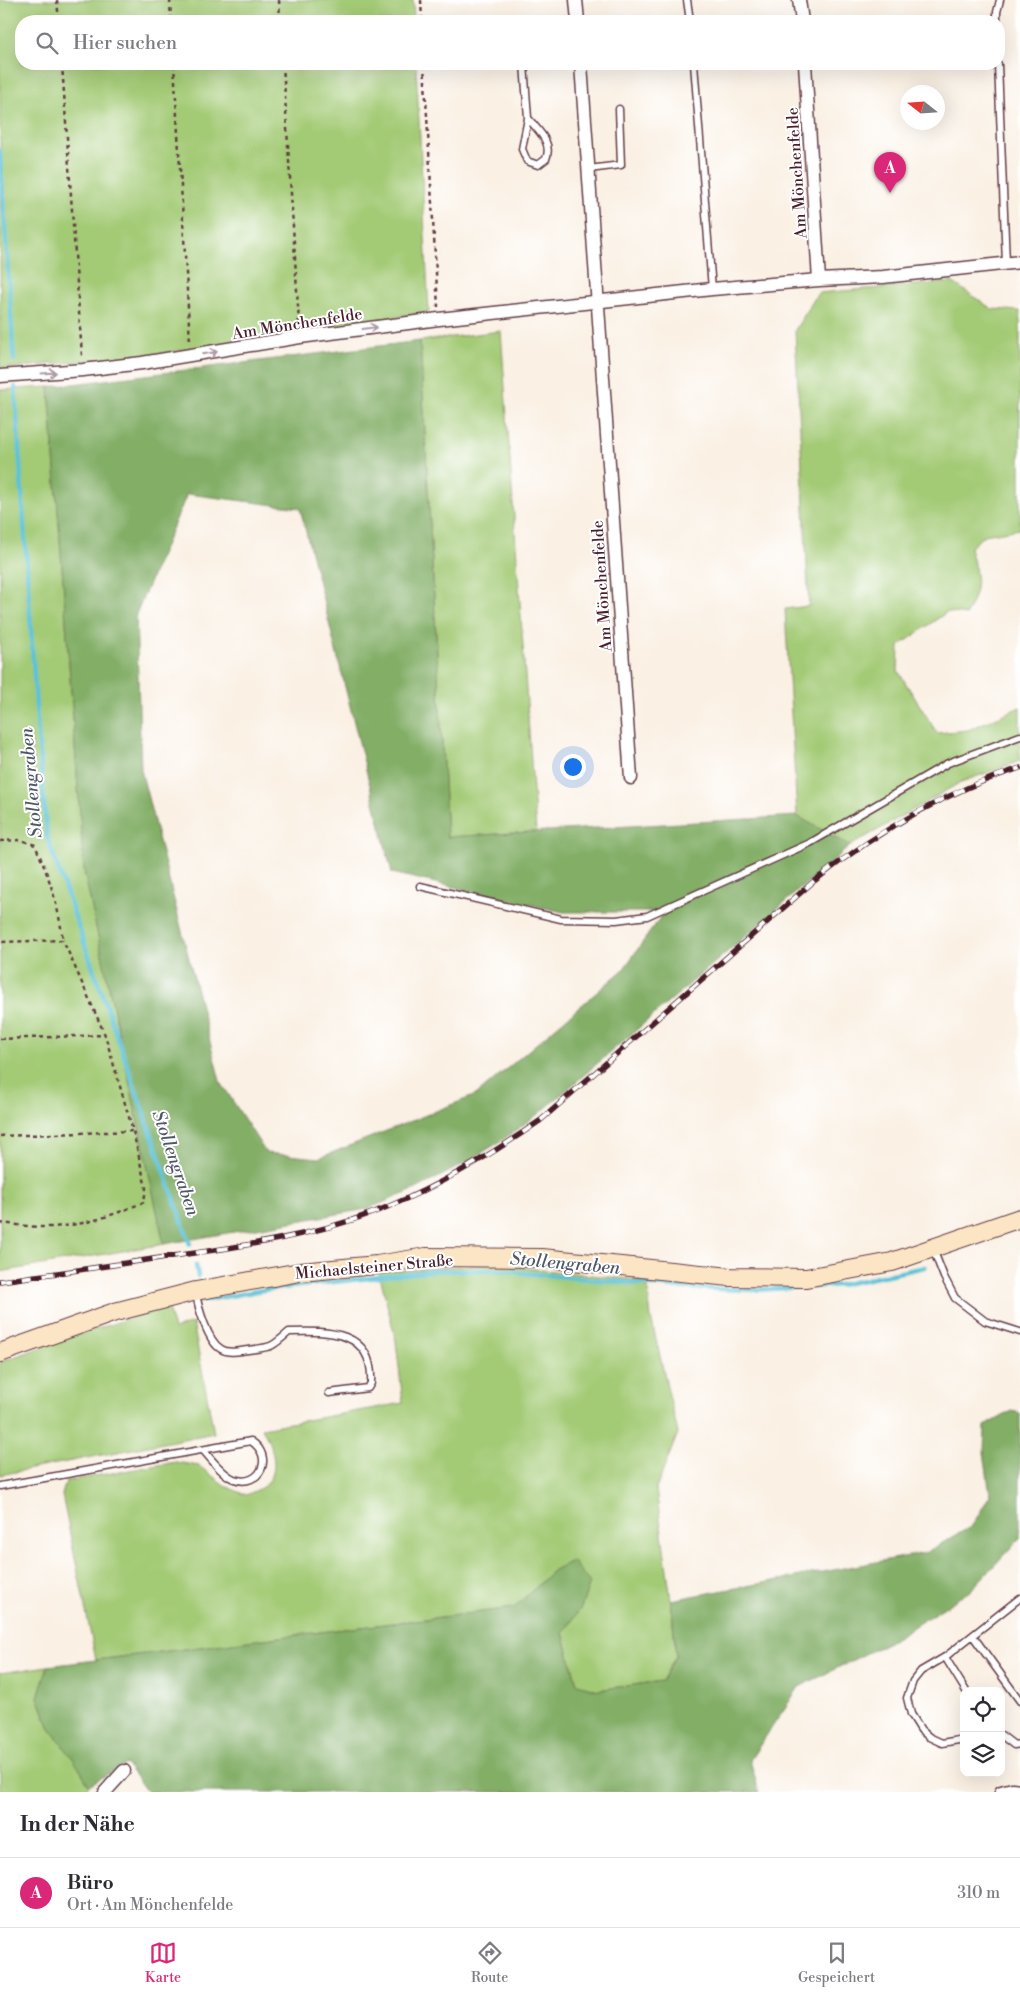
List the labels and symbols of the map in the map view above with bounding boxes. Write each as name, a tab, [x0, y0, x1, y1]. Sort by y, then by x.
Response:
north arrow	[900, 85, 945, 130]
street label: Am Mönchenfelde	[782, 107, 812, 240]
pin: A	[874, 152, 906, 193]
street label: Am Mönchenfelde	[230, 304, 364, 344]
one-way arrow	[362, 323, 378, 333]
one-way arrow	[201, 347, 217, 357]
one-way arrow	[40, 368, 56, 377]
street label: Am Mönchenfelde	[587, 520, 617, 653]
water label: Stollengraben	[15, 726, 48, 839]
your location	[560, 754, 586, 780]
water label: Stollengraben	[147, 1107, 205, 1220]
water label: Stollengraben	[509, 1247, 622, 1280]
street label: Michaelsteiner Straße	[294, 1250, 454, 1284]

